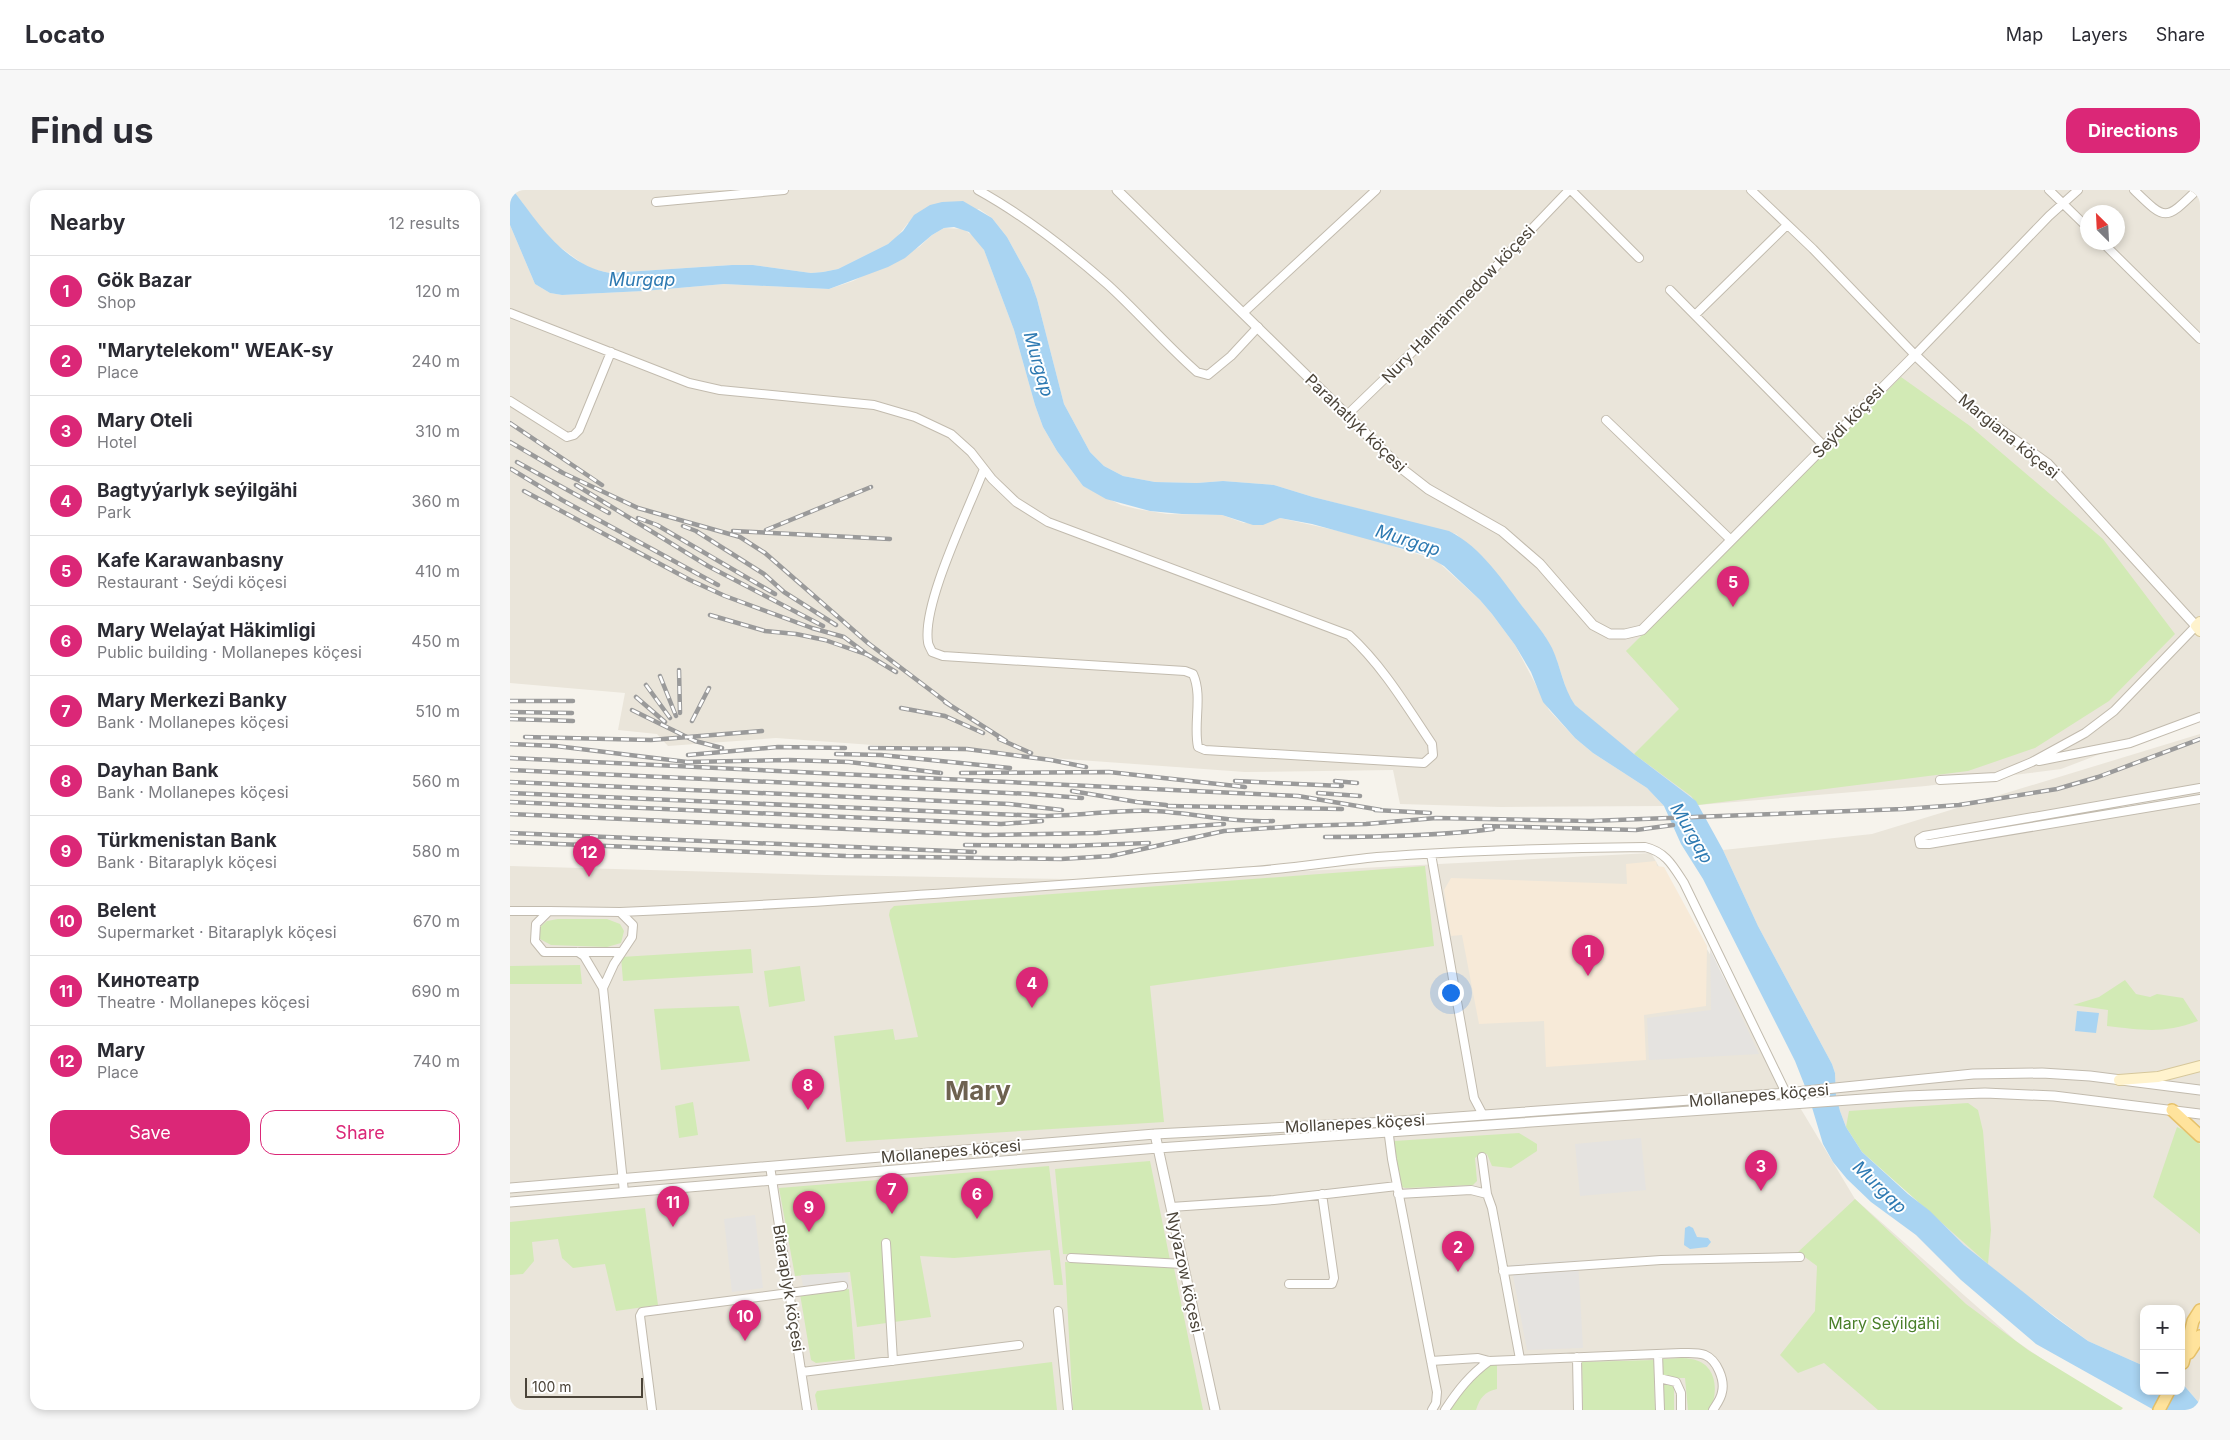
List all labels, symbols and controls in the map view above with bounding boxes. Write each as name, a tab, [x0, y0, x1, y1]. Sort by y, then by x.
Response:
text: Locato	[25, 20, 105, 49]
text: Map	[2006, 24, 2043, 45]
text: Layers	[2071, 24, 2128, 45]
text: Share	[2156, 24, 2205, 45]
button: Directions	[2066, 108, 2200, 153]
text: Find us	[30, 109, 154, 151]
north arrow	[2080, 205, 2125, 250]
text: Nearby	[50, 210, 125, 235]
text: 12 results	[389, 213, 460, 233]
street label: Nury Halmämmedow köçesi	[1377, 221, 1539, 387]
text: Gök Bazar	[97, 269, 192, 292]
water label: Murgap	[609, 269, 675, 290]
text: 1	[63, 281, 69, 301]
text: 120 m	[415, 281, 460, 301]
text: Shop	[97, 292, 136, 312]
water label: Murgap	[1020, 329, 1058, 399]
text: "Marytelekom" WEAK-sy	[97, 339, 333, 362]
text: 2	[61, 351, 71, 371]
text: 240 m	[412, 351, 460, 371]
text: Place	[97, 362, 139, 382]
street label: Parahatlyk köçesi	[1301, 370, 1411, 476]
street label: Seýdi köçesi	[1808, 380, 1888, 462]
street label: Margiana köçesi	[1955, 389, 2063, 483]
text: Mary Oteli	[97, 409, 193, 432]
text: 3	[61, 421, 71, 441]
text: 310 m	[415, 421, 460, 441]
text: Hotel	[97, 432, 137, 452]
text: Bagtyýarlyk seýilgähi	[97, 479, 297, 502]
text: 4	[61, 491, 71, 511]
text: 360 m	[412, 491, 460, 511]
text: Park	[97, 502, 131, 522]
water label: Murgap	[1373, 520, 1443, 560]
text: Kafe Karawanbasny	[97, 549, 284, 572]
text: 5	[61, 561, 71, 581]
text: 410 m	[415, 561, 460, 581]
pin: 5	[1717, 566, 1749, 607]
text: Restaurant · Seýdi köçesi	[97, 572, 287, 592]
text: Mary Welaýat Häkimligi	[97, 619, 316, 642]
text: 6	[61, 631, 71, 651]
text: 450 m	[411, 631, 460, 651]
text: Public building · Mollanepes köçesi	[97, 642, 362, 662]
text: Mary Merkezi Banky	[97, 689, 287, 712]
text: 7	[61, 701, 71, 721]
text: 510 m	[415, 701, 460, 721]
text: Bank · Mollanepes köçesi	[97, 712, 289, 732]
text: Dayhan Bank	[97, 759, 219, 782]
text: 8	[61, 771, 71, 791]
text: 560 m	[412, 771, 460, 791]
text: Bank · Mollanepes köçesi	[97, 782, 289, 802]
water label: Murgap	[1666, 799, 1718, 867]
text: Türkmenistan Bank	[97, 829, 277, 852]
pin: 12	[573, 836, 605, 877]
text: 9	[61, 841, 71, 861]
text: 580 m	[412, 841, 460, 861]
text: Bank · Bitaraplyk köçesi	[97, 852, 277, 872]
text: Belent	[97, 899, 156, 922]
text: 10	[57, 911, 75, 931]
text: 670 m	[413, 911, 460, 931]
text: Supermarket · Bitaraplyk köçesi	[97, 922, 337, 942]
pin: 1	[1572, 935, 1604, 976]
pin: 4	[1016, 967, 1048, 1008]
text: Кинотеатр	[97, 969, 200, 992]
your location	[1438, 980, 1464, 1006]
text: 11	[59, 981, 73, 1001]
text: 690 m	[412, 981, 460, 1001]
text: Theatre · Mollanepes köçesi	[97, 992, 310, 1012]
text: Mary	[97, 1039, 145, 1062]
text: 12	[58, 1051, 74, 1071]
text: 740 m	[413, 1051, 460, 1071]
text: Place	[97, 1062, 139, 1082]
pin: 8	[792, 1069, 824, 1110]
district label: Mary	[945, 1075, 1011, 1106]
street label: Mollanepes köçesi	[1688, 1079, 1830, 1111]
street label: Mollanepes köçesi	[1284, 1109, 1426, 1137]
button: Save	[50, 1110, 250, 1155]
button: Share	[260, 1110, 460, 1155]
street label: Mollanepes köçesi	[880, 1135, 1022, 1167]
pin: 3	[1745, 1150, 1777, 1191]
water label: Murgap	[1849, 1156, 1911, 1218]
pin: 7	[876, 1173, 908, 1214]
pin: 6	[961, 1178, 993, 1219]
pin: 11	[657, 1186, 689, 1227]
pin: 9	[793, 1191, 825, 1232]
street label: Nyýazow köçesi	[1162, 1210, 1208, 1334]
street label: Bitaraplyk köçesi	[769, 1223, 809, 1353]
pin: 2	[1442, 1231, 1474, 1272]
pin: 10	[729, 1300, 761, 1341]
map controls	[2140, 1305, 2185, 1395]
button: +	[2140, 1305, 2185, 1350]
park label: Mary Seýilgähi	[1828, 1313, 1940, 1333]
button: −	[2140, 1350, 2185, 1395]
scale bar	[525, 1375, 642, 1398]
text: 100 m	[532, 1378, 572, 1395]

